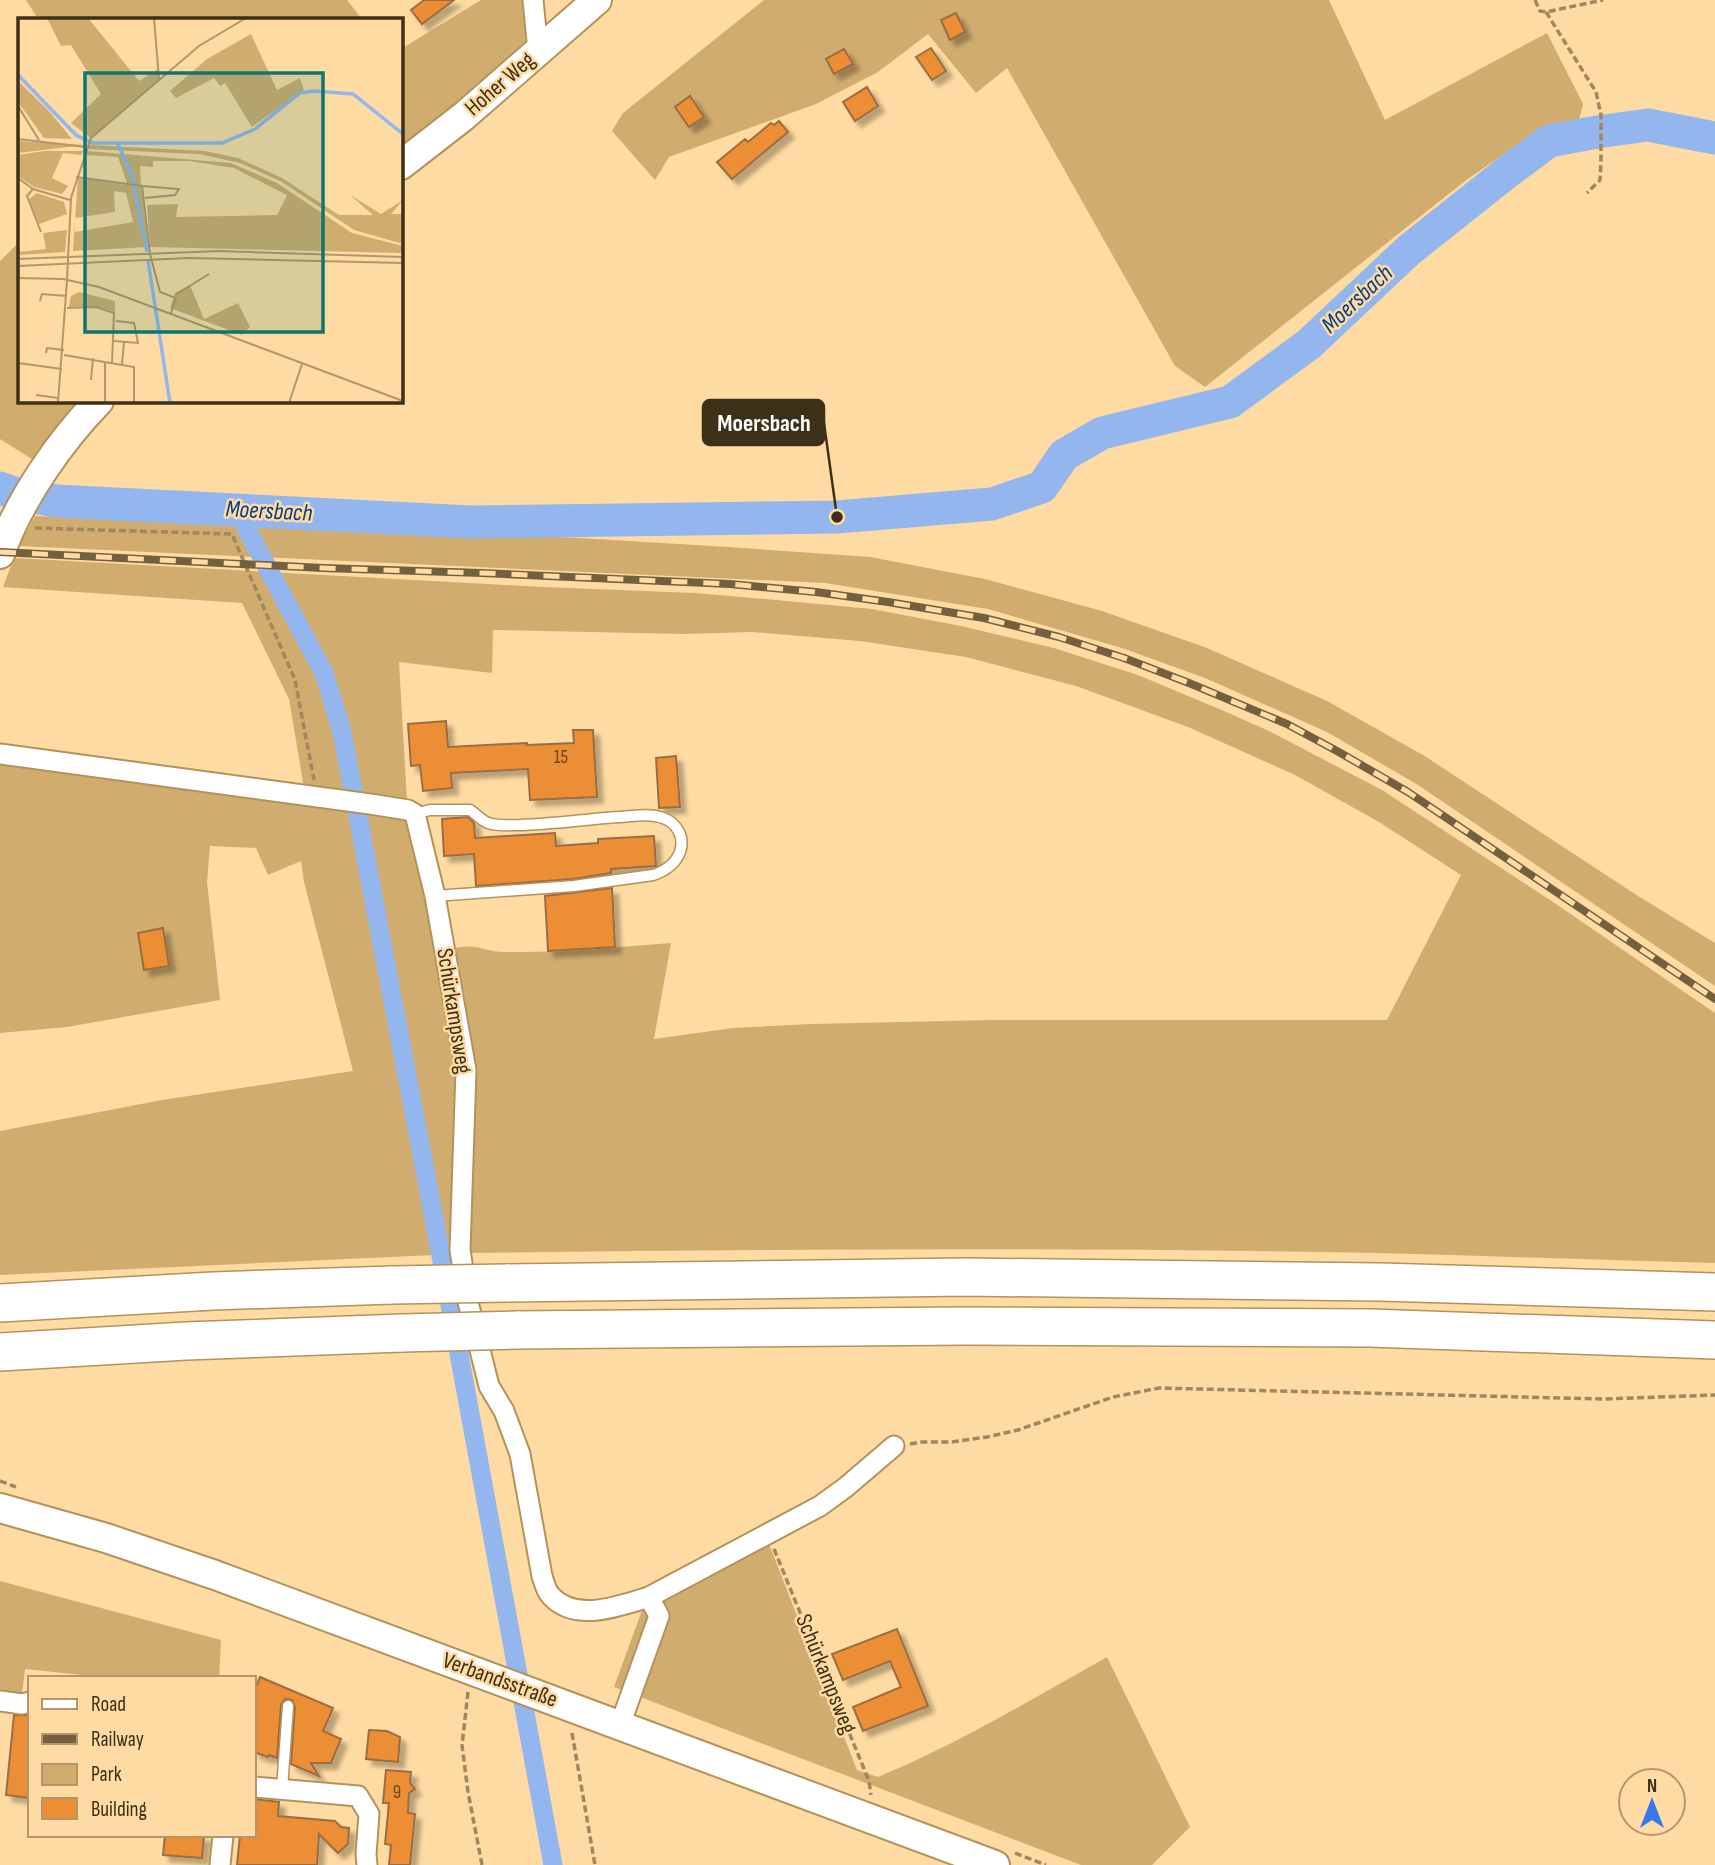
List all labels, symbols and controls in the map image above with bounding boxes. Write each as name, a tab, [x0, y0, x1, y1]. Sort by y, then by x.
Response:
inset map	[18, 18, 402, 402]
street label: Hoher Weg	[459, 46, 541, 122]
water label: Moersbach	[1315, 259, 1399, 339]
callout: Moersbach	[703, 400, 824, 445]
text: Moersbach	[717, 409, 811, 438]
water label: Moersbach	[225, 494, 313, 528]
house number: 15	[554, 746, 568, 769]
street label: Schürkampsweg	[430, 946, 478, 1076]
street label: Schürkampsweg	[789, 1610, 863, 1738]
street label: Verbandsstraße	[439, 1646, 561, 1714]
legend	[28, 1676, 256, 1837]
text: Road	[91, 1692, 126, 1717]
text: Railway	[91, 1727, 144, 1752]
text: Park	[91, 1762, 122, 1787]
north arrow	[1617, 1767, 1687, 1837]
text: N	[1647, 1775, 1657, 1798]
house number: 9	[393, 1781, 401, 1804]
text: Building	[91, 1797, 147, 1822]

